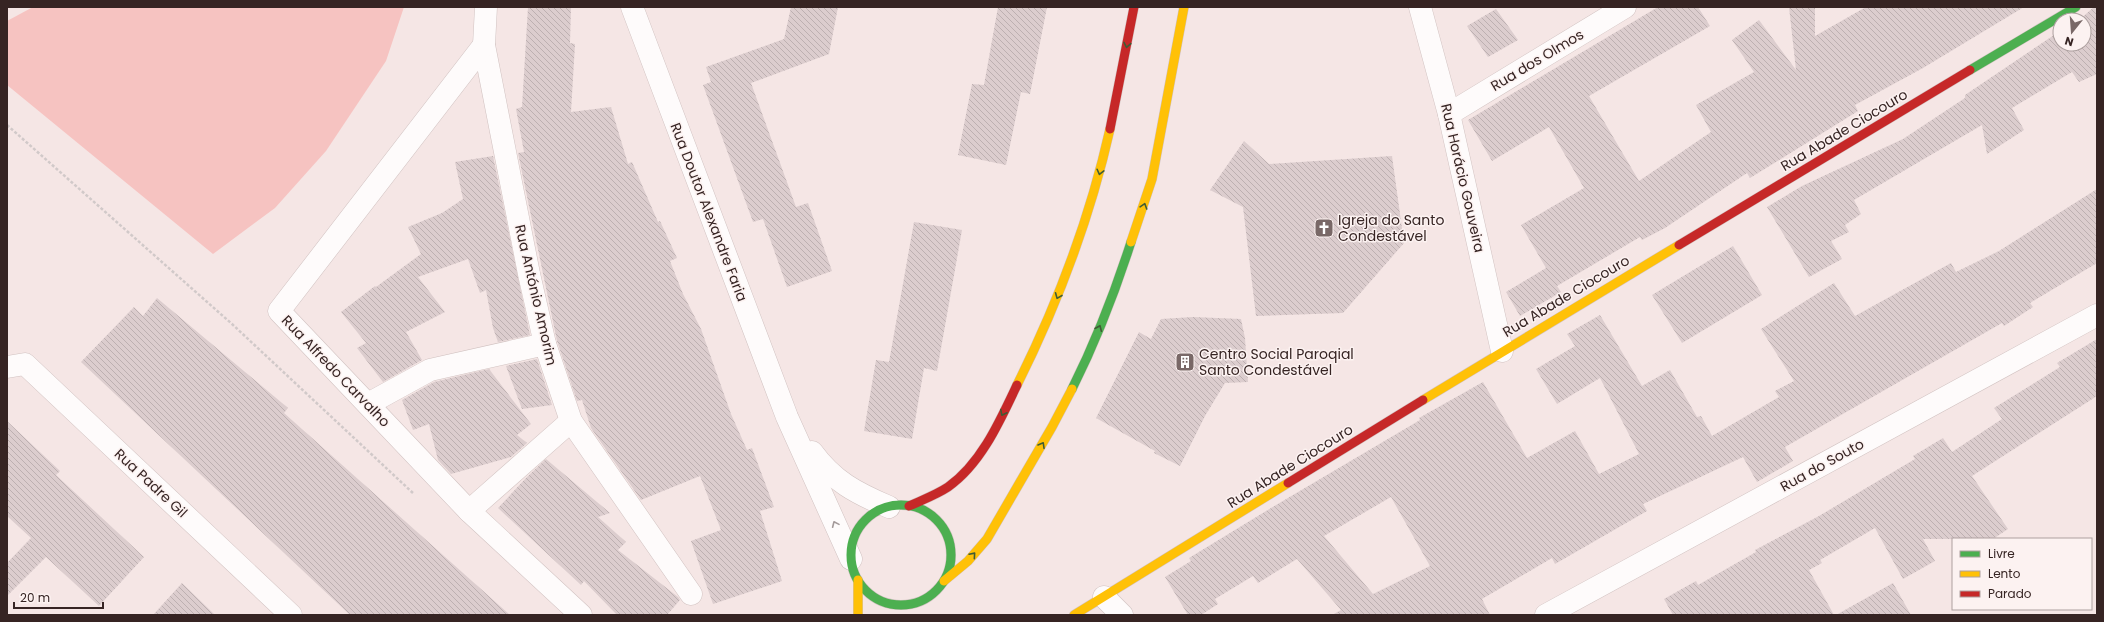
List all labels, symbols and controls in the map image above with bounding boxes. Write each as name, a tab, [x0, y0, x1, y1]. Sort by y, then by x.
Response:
north arrow	[2052, 12, 2092, 52]
street label: Rua dos Olmos	[1487, 24, 1587, 96]
text: N	[2063, 33, 2075, 50]
one-way arrow	[1123, 42, 1131, 48]
street label: Rua Abade Ciocouro	[1777, 84, 1911, 176]
street label: Rua Horácio Gouveira	[1436, 102, 1490, 254]
street label: Rua Doutor Alexandre Faria	[666, 120, 752, 304]
one-way arrow	[1096, 169, 1104, 176]
one-way arrow	[1139, 203, 1148, 210]
place label: Igreja do Santo Condestável	[1338, 210, 1444, 246]
church icon: Igreja do Santo Condestável	[1313, 217, 1335, 239]
street label: Rua António Amorim	[510, 223, 562, 367]
street label: Rua Abade Ciocouro	[1499, 250, 1633, 342]
one-way arrow	[1055, 292, 1063, 299]
street label: Rua Alfredo Carvalho	[277, 311, 395, 431]
one-way arrow	[1095, 325, 1103, 332]
place label: Centro Social Paroqial Santo Condestável	[1199, 344, 1354, 380]
building icon: Centro Social Paroqial Santo Condestável	[1174, 351, 1196, 373]
one-way arrow	[1000, 409, 1008, 416]
street label: Rua Abade Ciocouro	[1223, 419, 1357, 513]
street label: Rua do Souto	[1776, 434, 1868, 496]
one-way arrow	[1038, 442, 1045, 449]
street label: Rua Padre Gil	[110, 444, 192, 522]
one-way arrow	[832, 520, 840, 528]
legend	[1952, 538, 2092, 610]
text: Livre	[1988, 545, 2015, 562]
one-way arrow	[969, 552, 976, 559]
text: Lento	[1988, 565, 2021, 582]
scale bar	[14, 584, 103, 610]
text: Parado	[1988, 585, 2032, 602]
text: 20 m	[20, 589, 50, 606]

